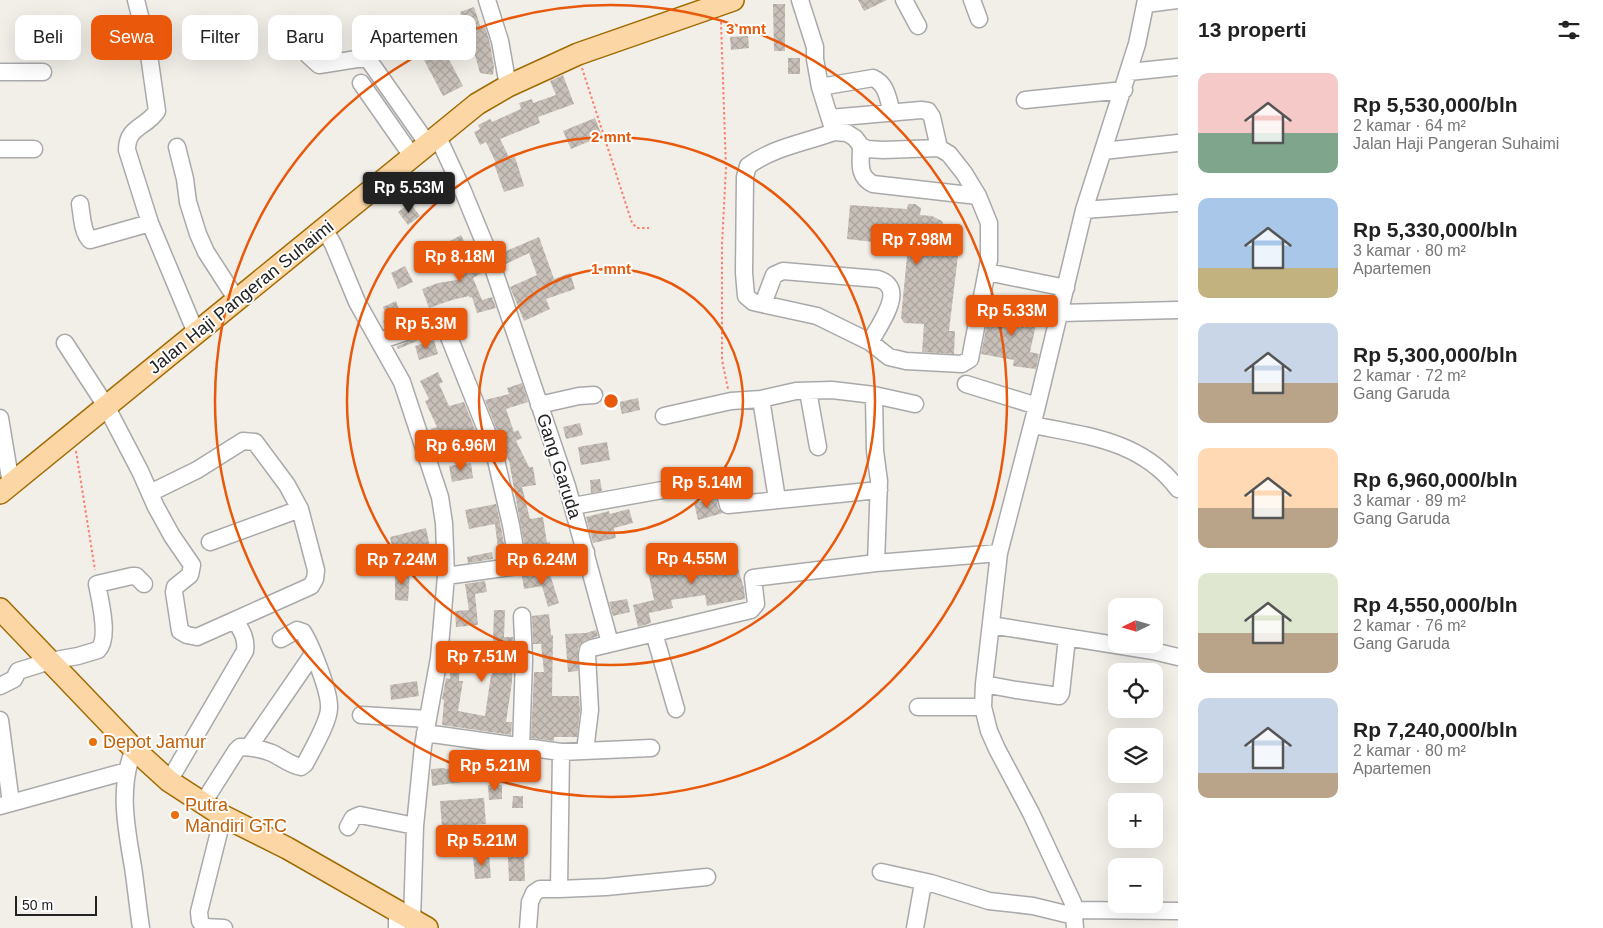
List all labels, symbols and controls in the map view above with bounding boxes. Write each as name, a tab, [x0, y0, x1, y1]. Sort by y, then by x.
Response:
chip: Beli	[15, 15, 81, 60]
chip: Sewa	[91, 15, 172, 60]
chip: Filter	[182, 15, 258, 60]
chip: Baru	[268, 15, 342, 60]
chip: Apartemen	[352, 15, 476, 60]
icon: filters	[1555, 16, 1583, 44]
text: 13 properti	[1198, 18, 1307, 41]
text: 3 mnt	[726, 20, 766, 37]
icon: home	[1238, 93, 1298, 153]
text: Rp 5,530,000/bln	[1353, 93, 1518, 116]
text: 2 kamar · 64 m²	[1353, 117, 1466, 134]
text: 2 mnt	[591, 128, 631, 145]
text: Jalan Haji Pangeran Suhaimi	[1353, 135, 1559, 152]
pin: Rp 5.53M	[357, 172, 461, 214]
text: Rp 5.53M	[374, 179, 444, 196]
street label: Jalan Haji Pangeran Suhaimi	[145, 216, 337, 378]
icon: home	[1238, 218, 1298, 278]
text: Rp 5,330,000/bln	[1353, 218, 1518, 241]
pin: Rp 7.98M	[865, 224, 969, 266]
text: Rp 7.98M	[882, 231, 952, 248]
pin: Rp 8.18M	[408, 240, 512, 283]
text: 3 kamar · 80 m²	[1353, 242, 1466, 259]
text: Rp 8.18M	[425, 248, 495, 265]
text: 1 mnt	[591, 260, 631, 277]
text: Apartemen	[1353, 260, 1431, 277]
pin: Rp 5.33M	[960, 294, 1064, 337]
text: Rp 5.33M	[977, 302, 1047, 319]
pin: Rp 5.3M	[380, 308, 472, 350]
text: Rp 5.3M	[395, 315, 457, 332]
icon: home	[1238, 343, 1298, 403]
text: Rp 5,300,000/bln	[1353, 343, 1518, 366]
text: 2 kamar · 72 m²	[1353, 367, 1466, 384]
text: Gang Garuda	[1353, 385, 1450, 402]
centre of rings	[602, 392, 620, 410]
street label: Gang Garuda	[533, 411, 586, 522]
pin: Rp 6.96M	[409, 430, 513, 472]
text: Rp 6.96M	[426, 437, 496, 454]
pin: Rp 5.14M	[655, 466, 759, 509]
icon: home	[1238, 468, 1298, 528]
text: Rp 6,960,000/bln	[1353, 468, 1518, 491]
text: Rp 5.14M	[672, 474, 742, 491]
text: 3 kamar · 89 m²	[1353, 492, 1466, 509]
text: Gang Garuda	[1353, 510, 1450, 527]
pin: Rp 4.55M	[640, 542, 744, 585]
pin: Rp 7.24M	[350, 544, 454, 586]
pin: Rp 6.24M	[490, 544, 594, 586]
text: Rp 4.55M	[657, 550, 727, 567]
text: Rp 7.24M	[367, 551, 437, 568]
text: Rp 6.24M	[507, 551, 577, 568]
icon: home	[1238, 593, 1298, 653]
text: Rp 4,550,000/bln	[1353, 593, 1518, 616]
north arrow	[1108, 598, 1162, 652]
map controls	[1108, 598, 1163, 913]
text: 2 kamar · 76 m²	[1353, 617, 1466, 634]
text: Gang Garuda	[1353, 635, 1450, 652]
pin: Rp 7.51M	[430, 640, 534, 683]
text: Rp 7.51M	[447, 648, 517, 665]
button: locate	[1108, 663, 1163, 718]
icon: home	[1238, 718, 1298, 778]
text: Rp 7,240,000/bln	[1353, 718, 1518, 741]
button: layers	[1108, 728, 1163, 783]
place label: Depot Jamur	[103, 732, 206, 752]
marker: Depot Jamur	[87, 736, 99, 748]
text: 2 kamar · 80 m²	[1353, 742, 1466, 759]
pin: Rp 5.21M	[443, 750, 547, 792]
text: Rp 5.21M	[460, 757, 530, 774]
text: Apartemen	[1353, 760, 1431, 777]
button: +	[1108, 793, 1163, 848]
place label: Putra Mandiri GTC	[185, 795, 287, 836]
marker: Putra Mandiri GTC	[169, 809, 181, 821]
pin: Rp 5.21M	[430, 824, 534, 867]
text: Rp 5.21M	[447, 832, 517, 849]
button: −	[1108, 858, 1163, 913]
scale bar	[15, 893, 98, 916]
text: 50 m	[22, 897, 53, 913]

